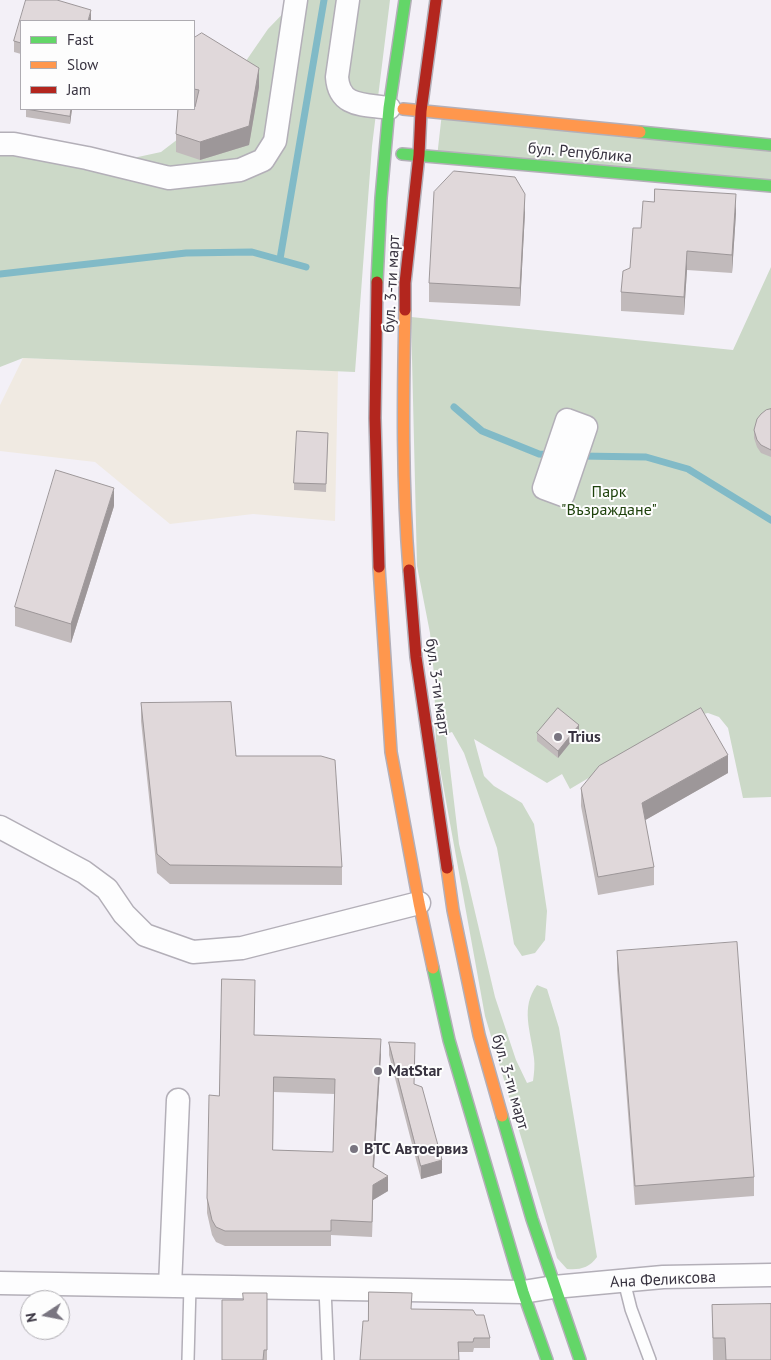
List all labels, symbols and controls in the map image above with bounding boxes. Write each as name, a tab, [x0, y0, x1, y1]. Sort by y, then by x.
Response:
legend	[20, 20, 195, 110]
text: Fast	[67, 30, 94, 49]
text: Slow	[67, 55, 98, 74]
text: Jam	[67, 80, 91, 99]
street label: бул. Република	[527, 139, 633, 167]
street label: бул. 3-ти март	[380, 235, 404, 333]
park label: Парк "Възраждане"	[561, 482, 657, 520]
street label: бул. 3-ти март	[421, 637, 453, 737]
place label: Trius	[568, 727, 601, 747]
marker: Trius	[552, 731, 564, 743]
street label: бул. 3-ти март	[487, 1032, 533, 1132]
place label: MatStar	[388, 1061, 442, 1081]
marker: MatStar	[372, 1065, 384, 1077]
place label: ВТС Автоервиз	[364, 1139, 468, 1159]
marker: ВТС Автоервиз	[348, 1143, 360, 1155]
street label: Ана Феликсова	[610, 1268, 716, 1292]
north arrow	[20, 1290, 70, 1340]
text: N	[22, 1311, 41, 1324]

